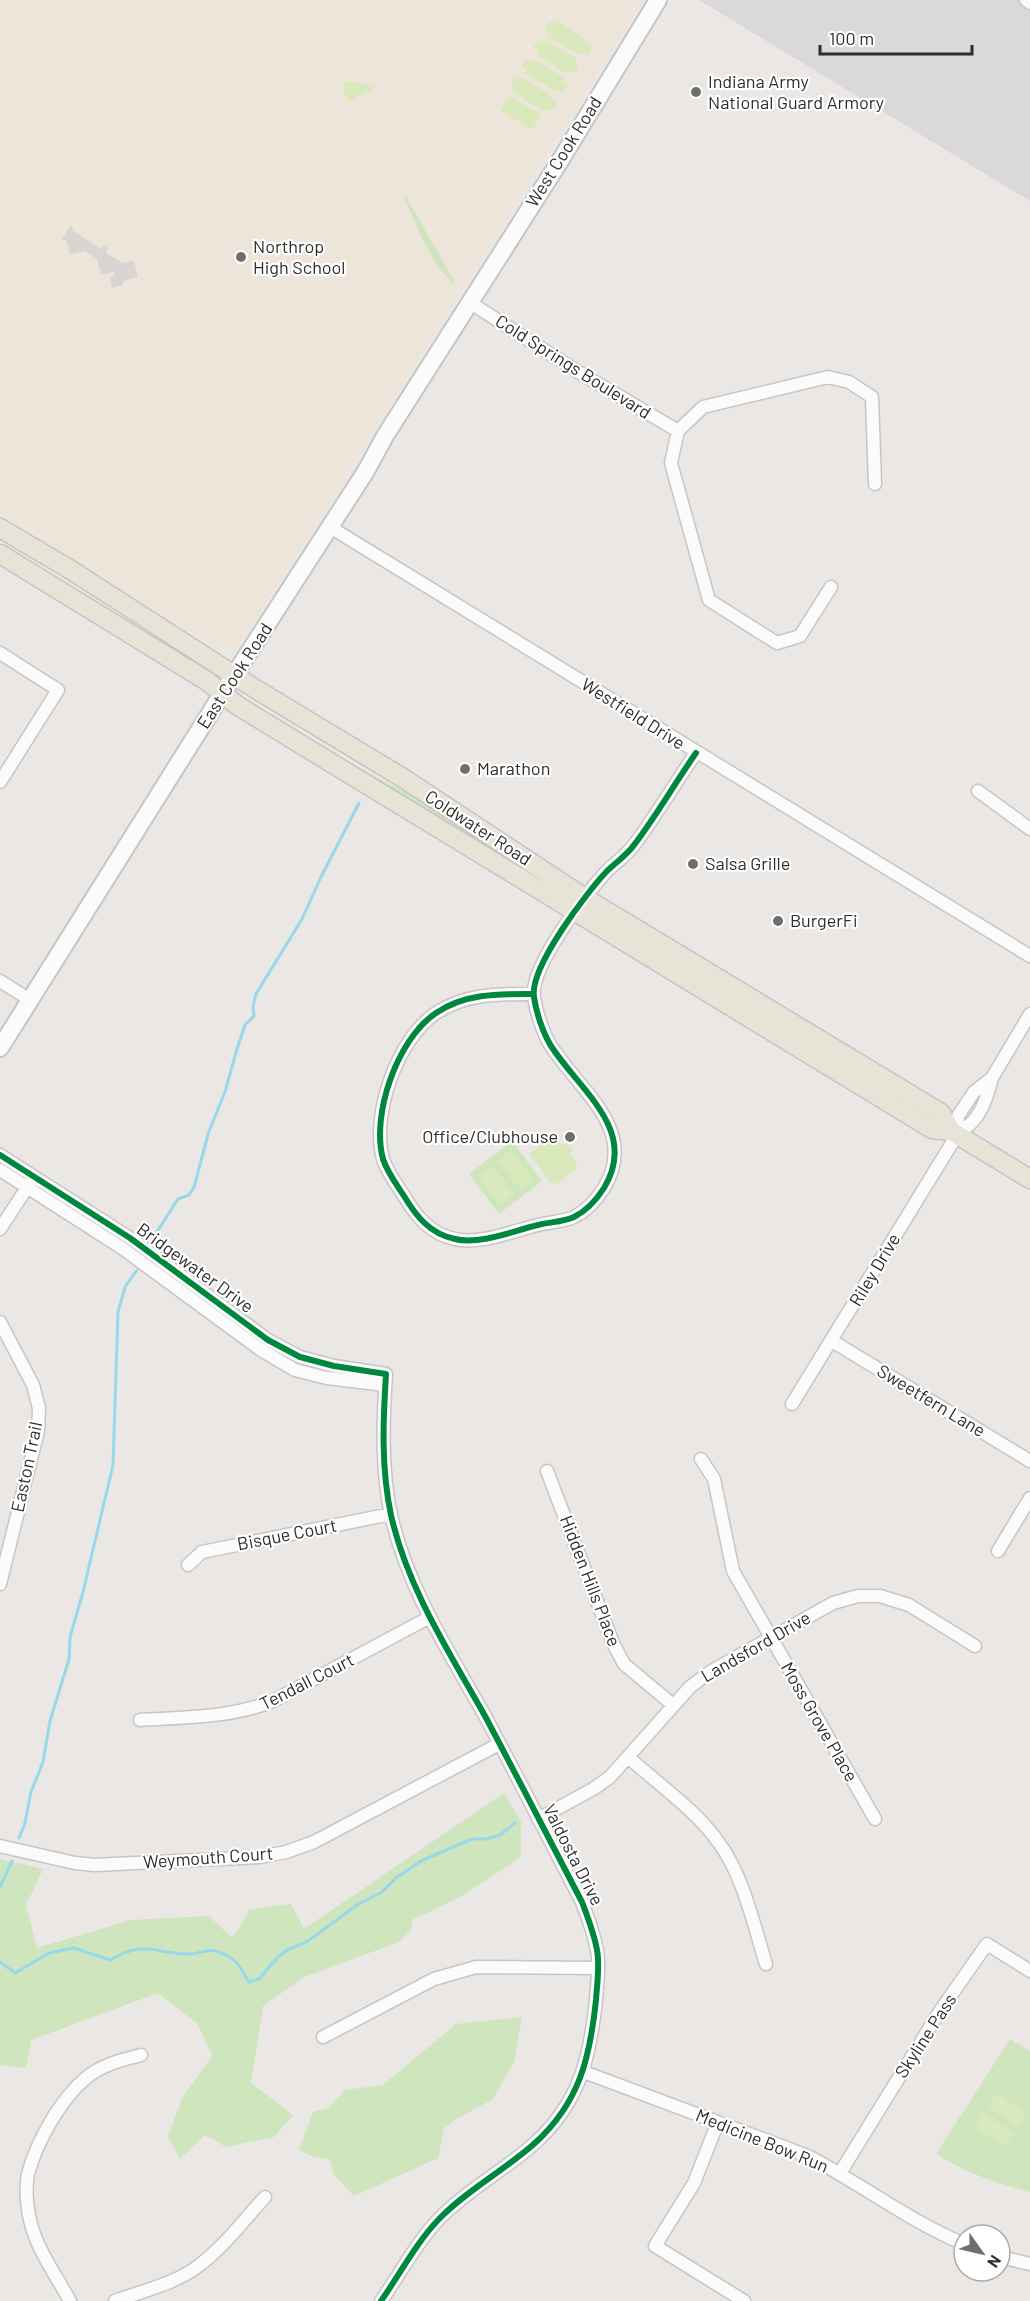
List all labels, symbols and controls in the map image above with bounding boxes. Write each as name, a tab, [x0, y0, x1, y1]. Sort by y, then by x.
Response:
scale bar	[820, 18, 972, 56]
text: 100 m	[829, 27, 874, 49]
place label: Indiana Army National Guard Armory	[708, 70, 884, 113]
marker: Indiana Army National Guard Armory	[689, 85, 703, 99]
street label: West Cook Road	[520, 92, 606, 211]
place label: Northrop High School	[253, 235, 346, 278]
marker: Northrop High School	[234, 250, 248, 264]
street label: Cold Springs Boulevard	[492, 309, 655, 423]
street label: East Cook Road	[192, 618, 277, 733]
street label: Westfield Drive	[578, 673, 689, 754]
place label: Marathon	[477, 757, 550, 779]
marker: Marathon	[458, 762, 472, 776]
street label: Coldwater Road	[421, 785, 536, 870]
place label: Salsa Grille	[705, 852, 790, 874]
marker: Salsa Grille	[686, 857, 700, 871]
place label: BurgerFi	[790, 909, 858, 931]
marker: BurgerFi	[771, 914, 785, 928]
place label: Office/Clubhouse	[422, 1125, 558, 1147]
marker: Office/Clubhouse	[563, 1130, 577, 1144]
street label: Bridgewater Drive	[133, 1217, 258, 1317]
street label: Riley Drive	[844, 1229, 904, 1310]
street label: Sweetfern Lane	[873, 1359, 990, 1441]
street label: Easton Trail	[6, 1420, 46, 1514]
street label: Hidden Hills Place	[556, 1512, 626, 1649]
street label: Bisque Court	[235, 1514, 339, 1554]
street label: Landsford Drive	[697, 1606, 814, 1686]
street label: Tendall Court	[256, 1648, 357, 1714]
street label: Moss Grove Place	[777, 1658, 863, 1785]
street label: Valdosta Drive	[539, 1800, 609, 1909]
street label: Weymouth Court	[142, 1841, 274, 1873]
street label: Skyline Pass	[890, 1989, 961, 2082]
street label: Medicine Bow Run	[693, 2103, 832, 2177]
north arrow	[952, 2223, 1012, 2283]
text: N	[984, 2252, 1006, 2271]

